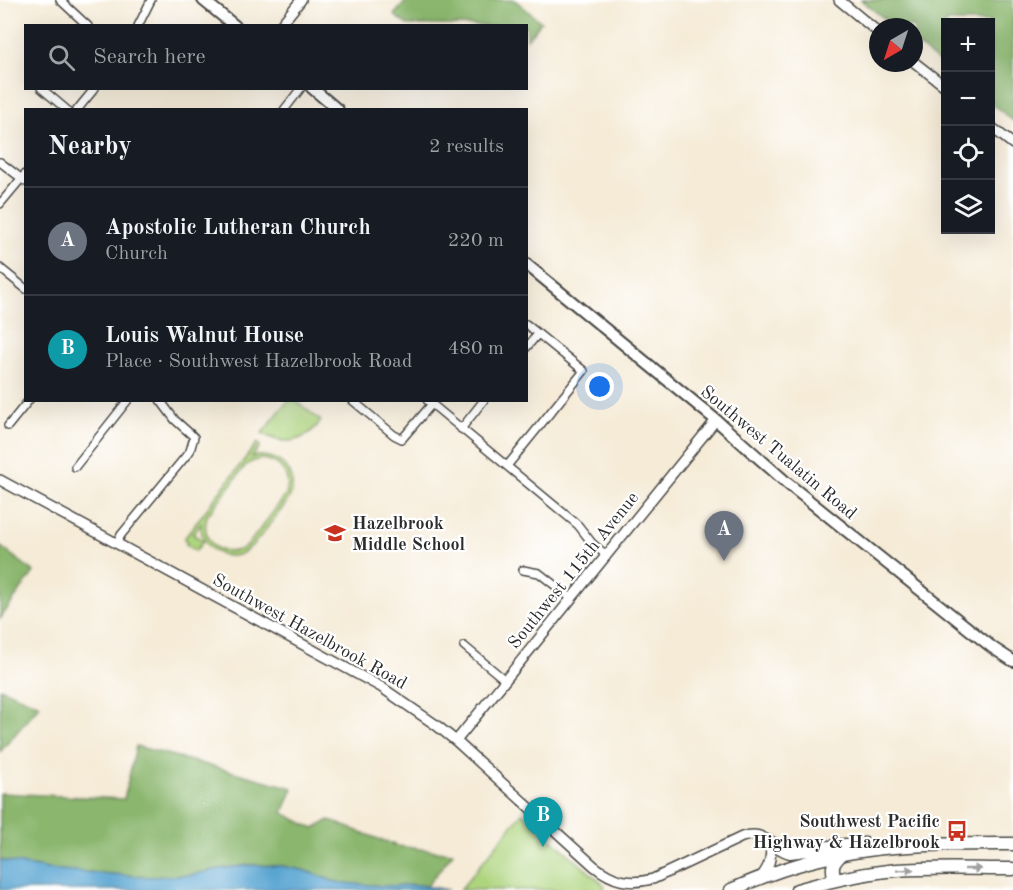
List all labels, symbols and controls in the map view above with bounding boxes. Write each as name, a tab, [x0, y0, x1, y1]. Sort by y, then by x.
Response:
north arrow	[869, 18, 923, 72]
map controls	[941, 18, 995, 234]
button: +	[941, 18, 995, 72]
search box	[24, 24, 528, 90]
icon: search	[45, 41, 78, 74]
text: Search here	[93, 46, 206, 68]
button: −	[941, 72, 995, 126]
button: locate	[941, 126, 995, 180]
text: Nearby	[48, 134, 132, 160]
text: 2 results	[429, 137, 504, 157]
button: layers	[941, 180, 995, 234]
text: Apostolic Lutheran Church	[105, 217, 371, 239]
text: A	[60, 231, 75, 251]
text: 220 m	[448, 231, 504, 251]
text: Church	[105, 244, 168, 264]
text: Louis Walnut House	[105, 325, 304, 347]
text: B	[60, 339, 75, 359]
text: 480 m	[448, 339, 504, 359]
text: Place · Southwest Hazelbrook Road	[105, 352, 412, 372]
your location	[585, 372, 614, 401]
street label: Southwest Tualatin Road	[697, 382, 860, 523]
street label: Southwest 115th Avenue	[505, 489, 642, 652]
pin: A	[704, 512, 744, 561]
place label: Hazelbrook Middle School	[352, 515, 466, 554]
school or university icon: Hazelbrook Middle School	[323, 521, 347, 545]
street label: Southwest Hazelbrook Road	[209, 571, 410, 693]
pin: B	[524, 798, 562, 847]
place label: Southwest Pacific Highway & Hazelbrook	[752, 813, 940, 852]
bus stop icon: Southwest Pacific Highway & Hazelbrook	[945, 819, 969, 843]
one-way arrow	[964, 864, 983, 874]
one-way arrow	[895, 865, 914, 874]

